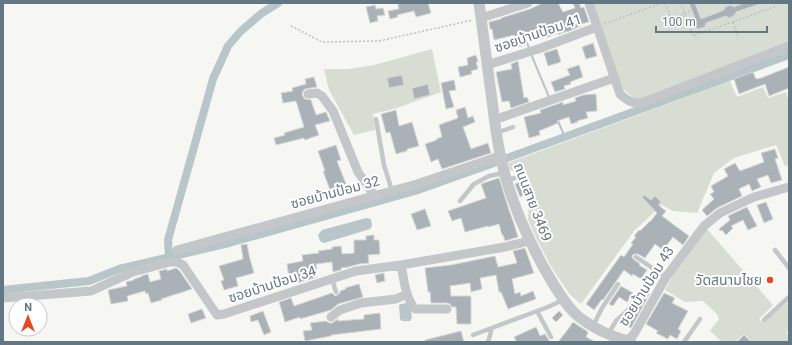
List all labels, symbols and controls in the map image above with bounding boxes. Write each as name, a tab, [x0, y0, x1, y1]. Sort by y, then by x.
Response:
scale bar	[656, 8, 767, 34]
street label: ซอยบ้านป้อม 41	[492, 11, 584, 55]
text: 100 m	[662, 15, 696, 29]
street label: ถนนสาย 3469	[511, 161, 555, 243]
street label: ซอยบ้านป้อม 32	[289, 172, 381, 212]
street label: ซอยบ้านป้อม 43	[615, 243, 677, 329]
street label: ซอยบ้านป้อม 34	[226, 262, 318, 306]
place label: วัดสนามไชย	[696, 272, 762, 288]
marker: วัดสนามไชย	[765, 275, 775, 285]
north arrow	[8, 297, 48, 337]
text: N	[24, 301, 32, 314]

